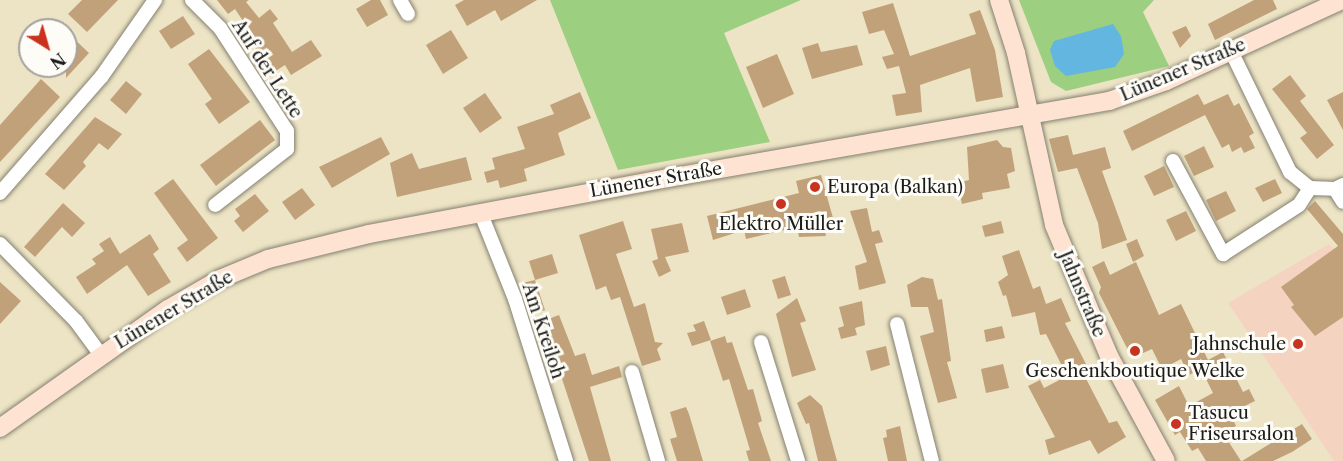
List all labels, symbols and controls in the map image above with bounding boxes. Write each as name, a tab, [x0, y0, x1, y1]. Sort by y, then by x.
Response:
street label: Auf der Lette	[227, 16, 307, 122]
north arrow	[18, 18, 78, 78]
street label: Lünener Straße	[1117, 34, 1249, 106]
text: N	[46, 49, 69, 73]
street label: Lünener Straße	[588, 158, 724, 202]
place label: Europa (Balkan)	[827, 176, 963, 198]
marker: Europa (Balkan)	[808, 180, 822, 194]
marker: Elektro Müller	[774, 197, 788, 211]
place label: Elektro Müller	[719, 213, 843, 235]
street label: Jahnstraße	[1054, 248, 1110, 340]
street label: Lünener Straße	[111, 266, 237, 354]
street label: Am Kreiloh	[517, 280, 569, 382]
place label: Jahnschule	[1193, 333, 1286, 355]
marker: Jahnschule	[1291, 337, 1305, 351]
marker: Geschenkboutique Welke	[1128, 344, 1142, 358]
place label: Geschenkboutique Welke	[1025, 360, 1245, 382]
place label: Tasucu Friseursalon	[1188, 403, 1294, 446]
marker: Tasucu Friseursalon	[1169, 417, 1183, 431]

